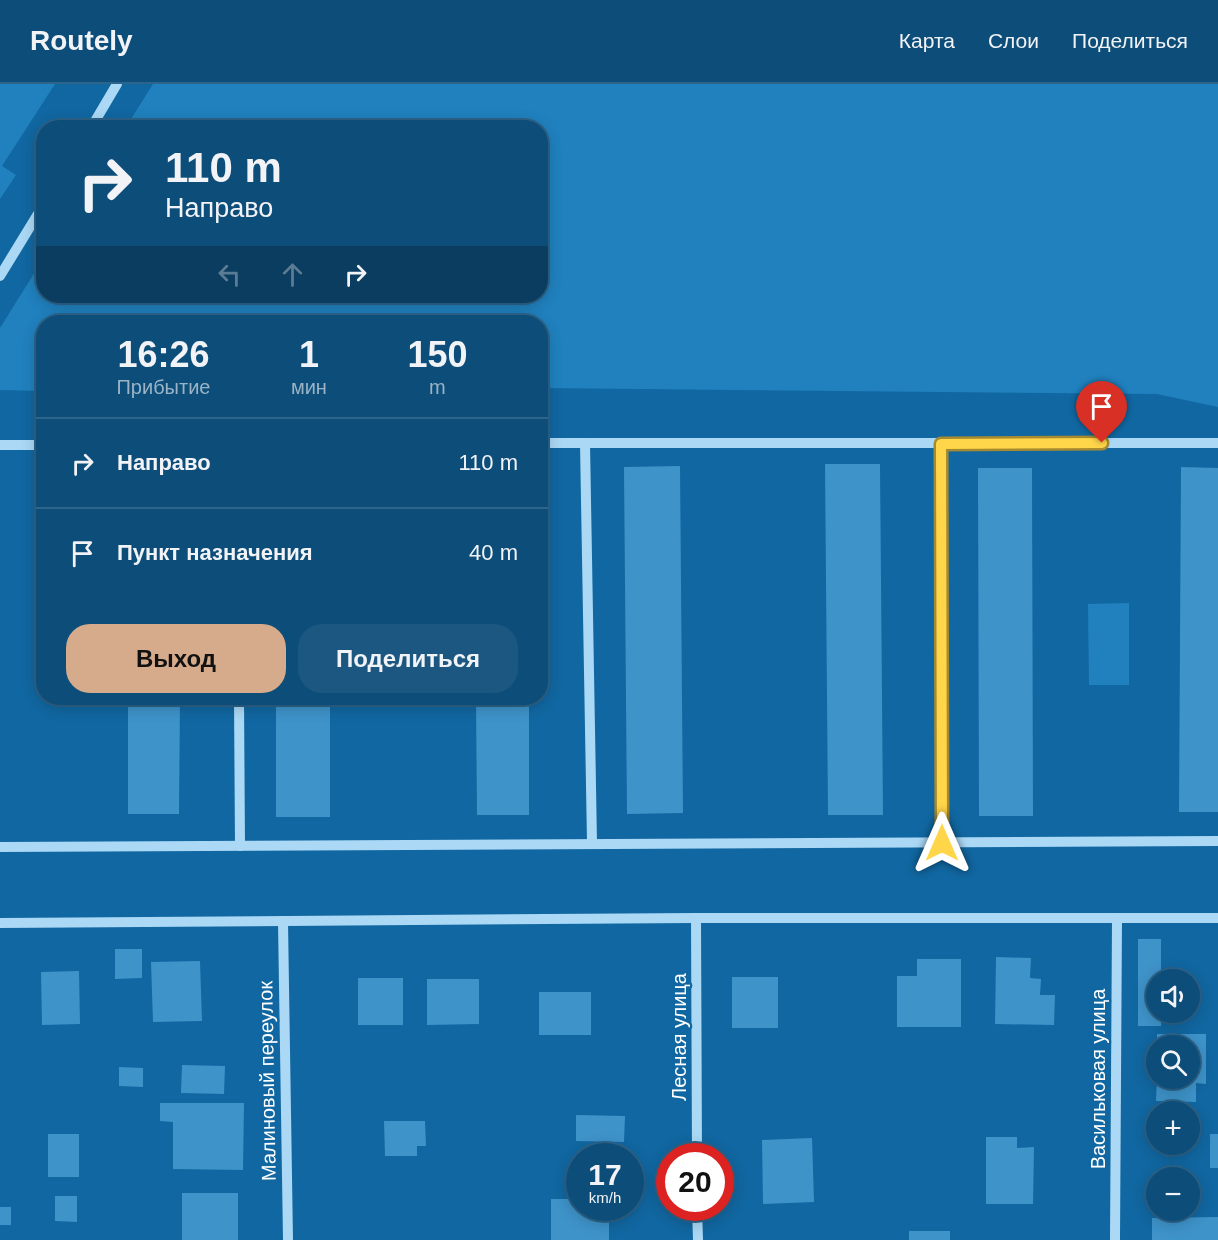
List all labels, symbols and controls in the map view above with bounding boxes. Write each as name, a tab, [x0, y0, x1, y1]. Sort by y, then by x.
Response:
text: Routely	[30, 25, 133, 56]
text: Карта	[899, 29, 955, 52]
text: Слои	[988, 29, 1039, 52]
text: Поделиться	[1072, 29, 1188, 52]
icon: right	[66, 144, 144, 222]
text: 110 m	[165, 144, 282, 191]
text: Направо	[165, 193, 273, 223]
icon: left	[213, 258, 246, 291]
icon: ahead	[276, 258, 309, 291]
icon: right	[339, 258, 372, 291]
text: 16:26	[117, 334, 210, 375]
text: 1	[299, 334, 319, 375]
text: 150	[407, 334, 467, 375]
text: Прибытие	[116, 376, 210, 398]
text: мин	[291, 376, 327, 398]
text: m	[429, 376, 446, 398]
pin	[1076, 381, 1127, 443]
icon: arrive	[1085, 390, 1118, 423]
icon: right	[66, 447, 99, 480]
text: Направо	[117, 450, 211, 475]
text: 110 m	[458, 450, 518, 475]
icon: arrive	[66, 537, 99, 570]
text: Пункт назначения	[117, 540, 313, 565]
text: 40 m	[469, 540, 518, 565]
button: Выход	[66, 624, 286, 693]
button: Поделиться	[298, 624, 518, 693]
position arrow	[910, 811, 974, 875]
map controls	[1146, 969, 1200, 1221]
button: sound	[1146, 969, 1200, 1023]
street label: Лесная улица	[668, 972, 690, 1101]
street label: Малиновый переулок	[254, 981, 280, 1181]
street label: Васильковая улица	[1087, 988, 1109, 1169]
button: search	[1146, 1035, 1200, 1089]
button: +	[1146, 1101, 1200, 1155]
speed limit sign: 20	[656, 1143, 734, 1221]
text: 17	[588, 1158, 622, 1191]
button: −	[1146, 1167, 1200, 1221]
text: km/h	[589, 1189, 621, 1206]

